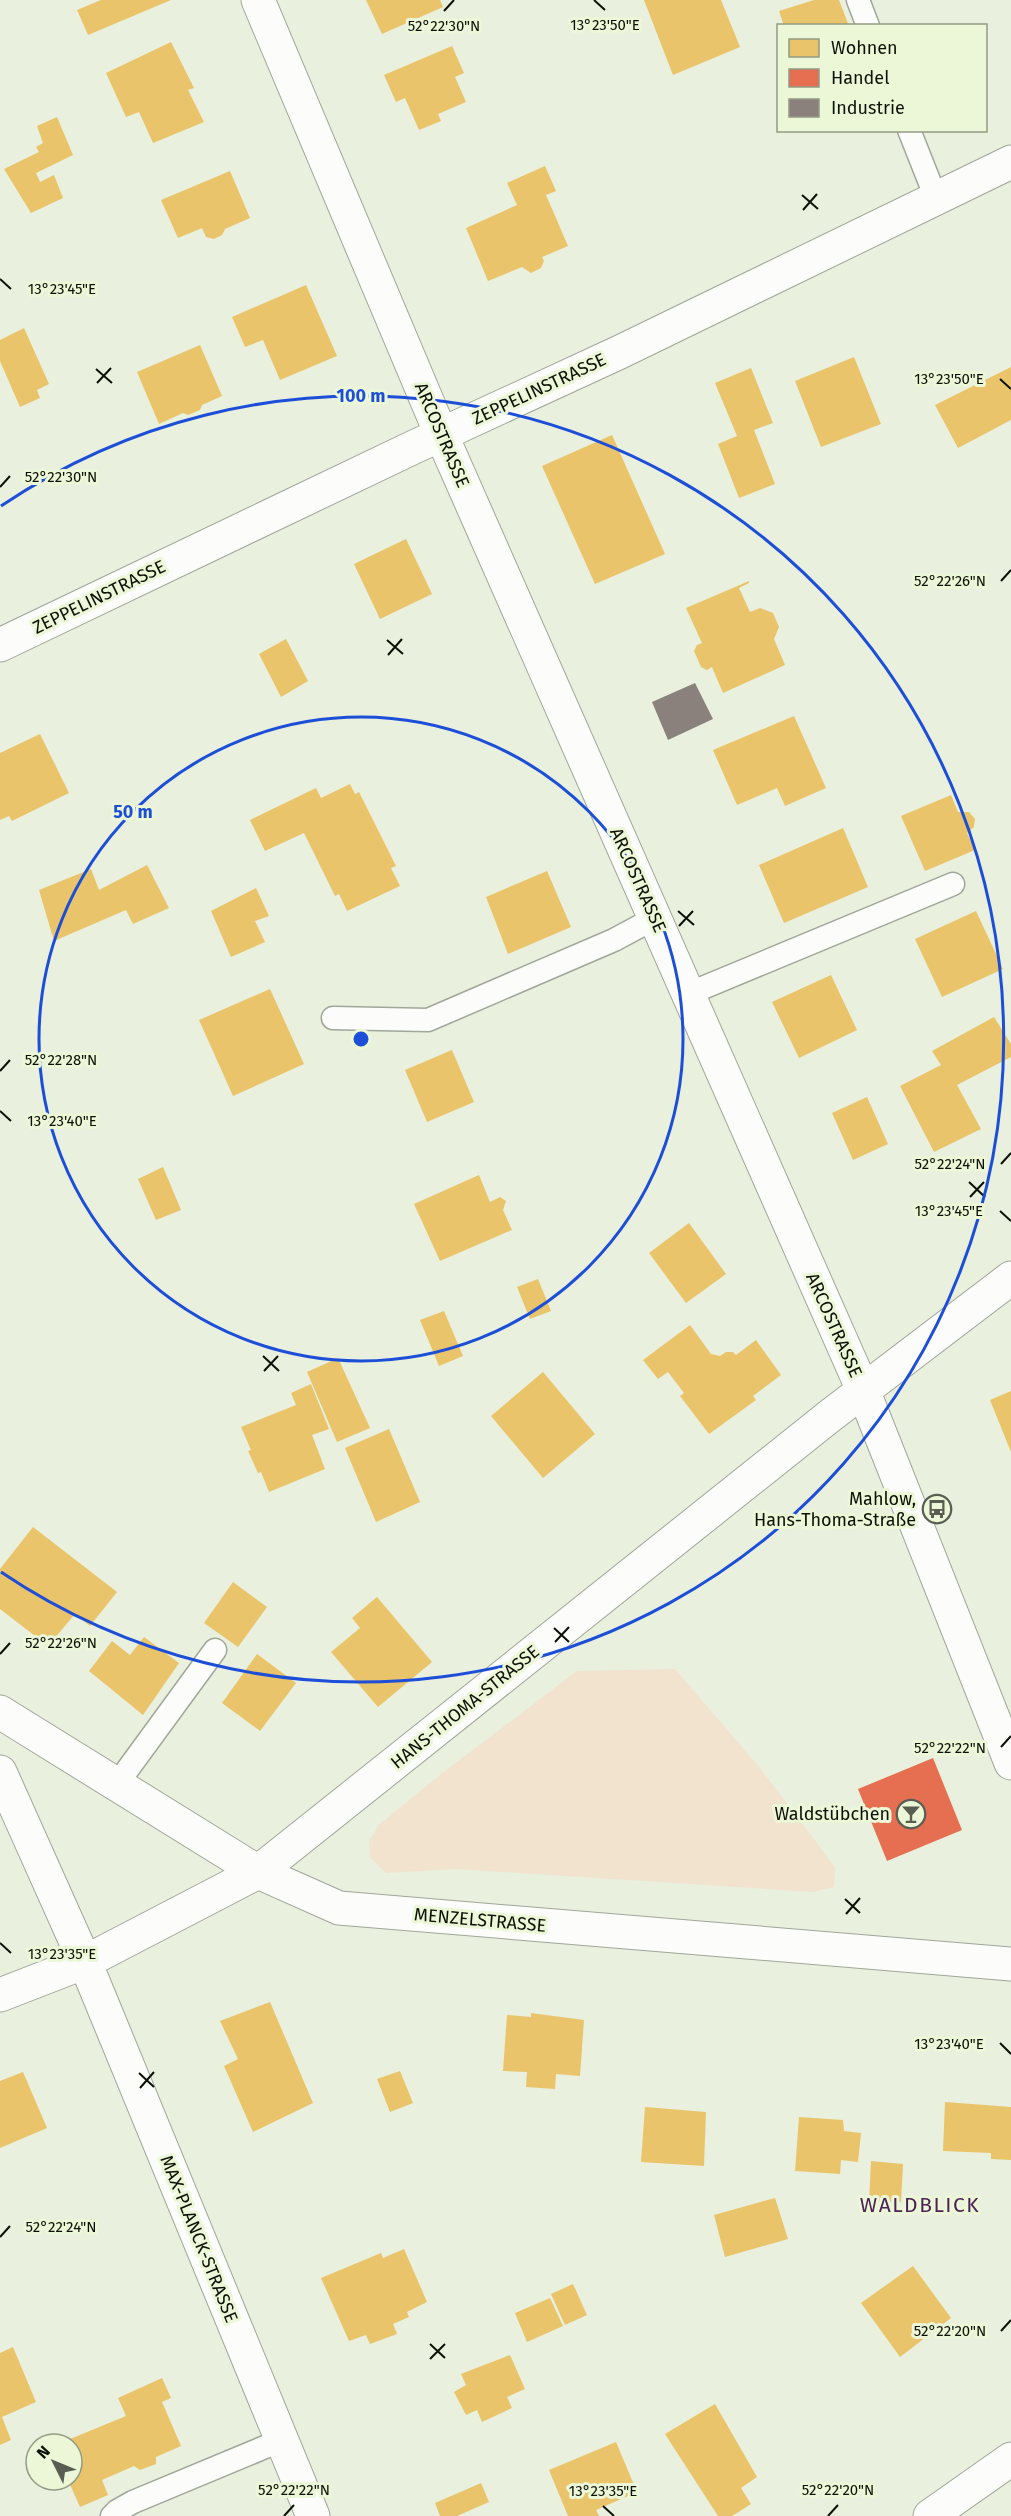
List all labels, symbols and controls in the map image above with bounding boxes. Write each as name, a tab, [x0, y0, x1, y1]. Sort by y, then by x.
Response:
text: 13°23'50"E	[570, 16, 640, 34]
text: 52°22'30"N	[408, 17, 480, 35]
legend	[777, 24, 987, 132]
text: Wohnen	[831, 37, 898, 59]
text: Handel	[831, 67, 889, 89]
text: Industrie	[831, 97, 905, 119]
text: 13°23'45"E	[28, 280, 96, 298]
street label: ZEPPELINSTRASSE	[469, 348, 609, 430]
text: 13°23'50"E	[914, 370, 984, 388]
street label: ARCOSTRASSE	[410, 379, 474, 491]
text: 100 m	[337, 385, 385, 407]
text: 52°22'30"N	[25, 468, 97, 486]
street label: ZEPPELINSTRASSE	[29, 555, 169, 639]
text: 52°22'26"N	[914, 572, 986, 590]
text: 50 m	[113, 801, 153, 823]
street label: ARCOSTRASSE	[605, 824, 671, 936]
centre of rings	[351, 1029, 371, 1049]
text: 52°22'28"N	[25, 1051, 97, 1069]
text: 13°23'40"E	[27, 1112, 97, 1130]
text: 52°22'24"N	[914, 1155, 986, 1173]
text: 13°23'45"E	[915, 1202, 983, 1220]
street label: ARCOSTRASSE	[801, 1269, 867, 1381]
place label: Mahlow, Hans-Thoma-Straße	[754, 1488, 916, 1531]
bus stop icon: Mahlow, Hans-Thoma-Straße	[921, 1493, 953, 1525]
text: 52°22'26"N	[25, 1634, 97, 1652]
street label: HANS-THOMA-STRASSE	[386, 1640, 544, 1774]
text: 52°22'22"N	[914, 1739, 986, 1757]
bar icon: Waldstübchen	[895, 1798, 927, 1830]
place label: Waldstübchen	[775, 1803, 890, 1825]
street label: MENZELSTRASSE	[413, 1903, 547, 1937]
text: 13°23'35"E	[28, 1945, 96, 1963]
text: 13°23'40"E	[914, 2035, 984, 2053]
street label: MAX-PLANCK-STRASSE	[155, 2152, 243, 2326]
district label: WALDBLICK	[860, 2192, 980, 2218]
text: 52°22'24"N	[25, 2218, 97, 2236]
text: 52°22'20"N	[914, 2322, 986, 2340]
north arrow	[24, 2432, 84, 2492]
text: N	[33, 2442, 54, 2462]
text: 52°22'22"N	[258, 2481, 330, 2499]
text: 52°22'20"N	[802, 2481, 874, 2499]
text: 13°23'35"E	[569, 2482, 637, 2500]

